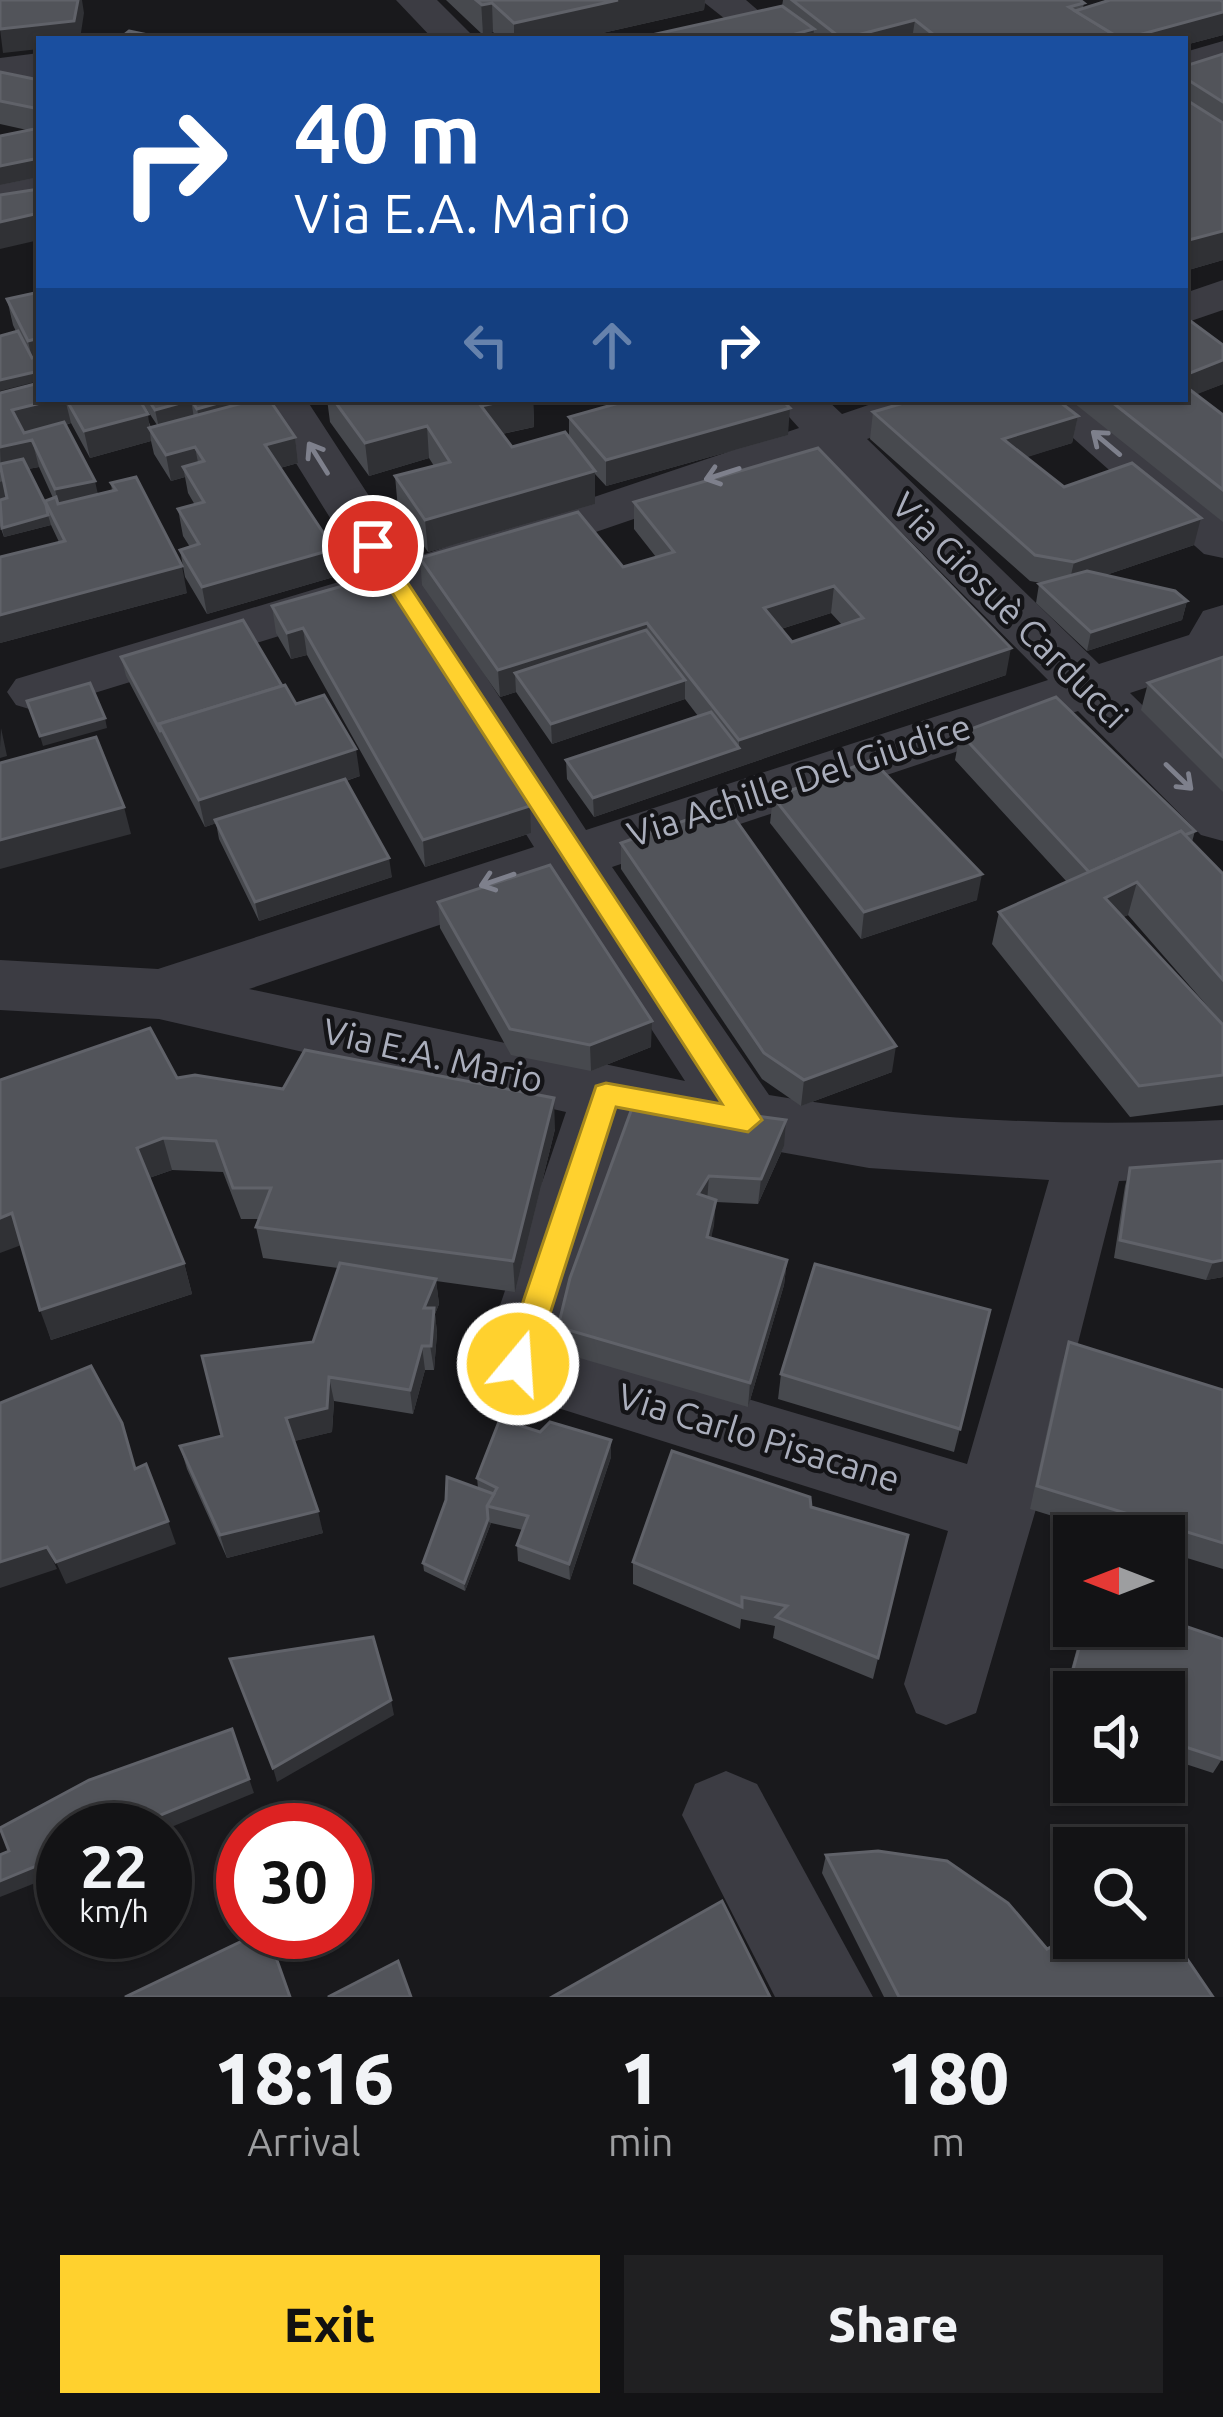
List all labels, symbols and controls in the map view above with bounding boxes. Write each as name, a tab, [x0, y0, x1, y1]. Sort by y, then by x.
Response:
icon: right	[96, 84, 252, 240]
text: 40 m	[294, 85, 481, 179]
text: Via E.A. Mario	[294, 183, 631, 243]
icon: left	[453, 312, 519, 378]
icon: ahead	[579, 312, 645, 378]
icon: right	[705, 312, 771, 378]
one-way arrow	[1091, 430, 1122, 458]
one-way arrow	[306, 442, 330, 476]
one-way arrow	[705, 465, 742, 486]
street label: Via Giosuè Carducci	[884, 484, 1136, 736]
pin	[322, 495, 424, 597]
icon: arrive	[340, 513, 406, 579]
street label: Via Achille Del Giudice	[622, 705, 976, 854]
one-way arrow	[1164, 763, 1193, 791]
one-way arrow	[479, 871, 517, 893]
street label: Via E.A. Mario	[319, 1009, 547, 1100]
position arrow	[455, 1301, 581, 1427]
street label: Via Carlo Pisacane	[613, 1374, 905, 1499]
north arrow	[1053, 1515, 1185, 1647]
map controls	[1053, 1515, 1185, 1959]
button: sound	[1053, 1671, 1185, 1803]
speed limit sign: 30	[216, 1803, 372, 1959]
button: search	[1053, 1827, 1185, 1959]
text: 22	[80, 1832, 148, 1899]
text: km/h	[79, 1894, 149, 1928]
text: 18:16	[214, 2037, 394, 2118]
text: 1	[620, 2037, 661, 2118]
text: 180	[887, 2037, 1009, 2118]
text: Arrival	[247, 2120, 361, 2163]
text: min	[608, 2120, 673, 2163]
text: m	[931, 2120, 965, 2163]
button: Exit	[60, 2255, 600, 2393]
button: Share	[624, 2255, 1163, 2393]

